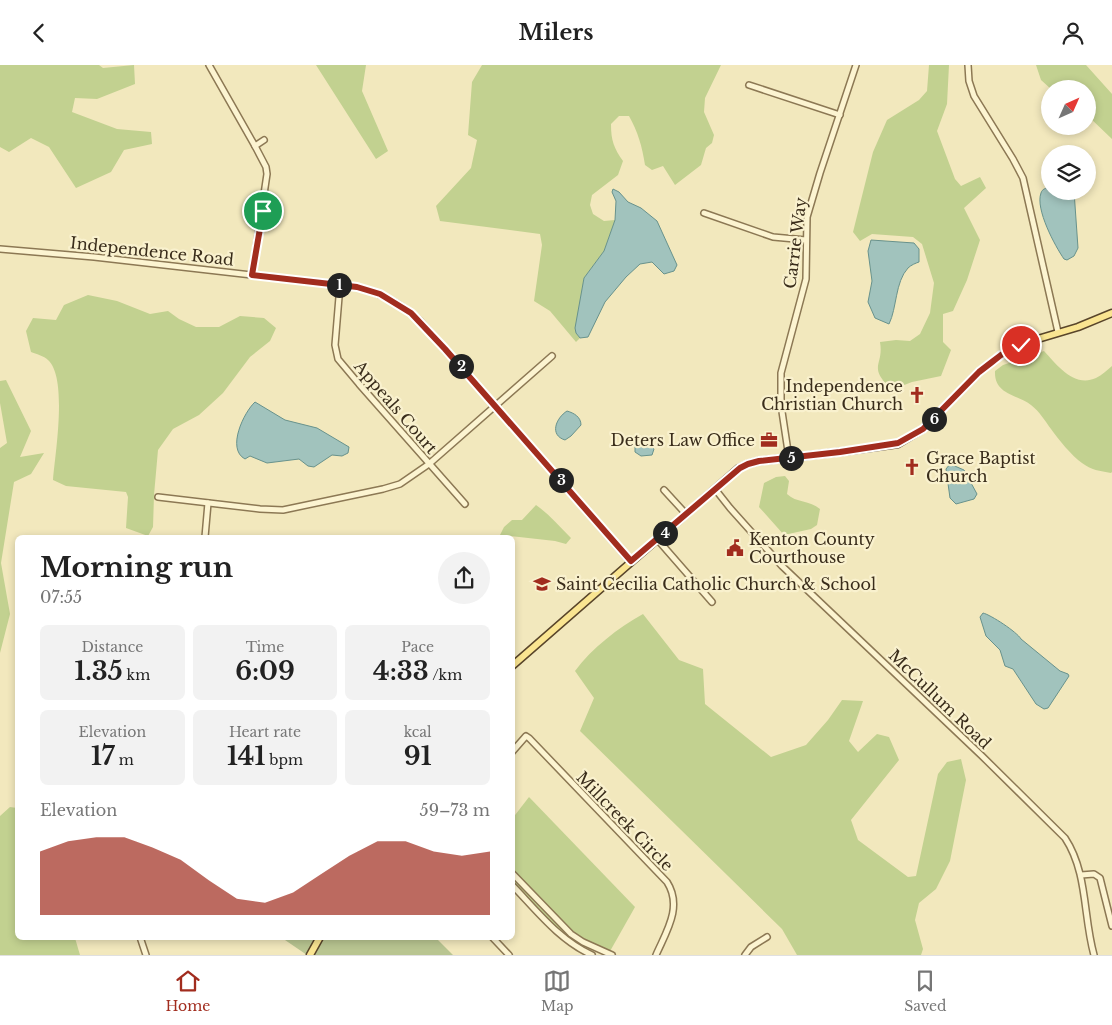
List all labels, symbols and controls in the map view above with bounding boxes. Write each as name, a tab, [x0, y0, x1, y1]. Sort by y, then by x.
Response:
icon: back	[25, 19, 53, 47]
text: Milers	[518, 19, 594, 46]
icon: person	[1059, 19, 1087, 47]
north arrow	[1041, 80, 1096, 135]
map controls	[1041, 80, 1096, 200]
button: layers	[1041, 145, 1096, 200]
pin	[242, 190, 284, 232]
street label: Carrie Way	[779, 196, 811, 290]
icon: arrive	[249, 197, 277, 225]
street label: Independence Road	[69, 232, 235, 270]
pin: 1	[326, 273, 352, 297]
text: 1	[336, 276, 343, 294]
pin	[1000, 324, 1042, 366]
icon: check	[1007, 331, 1035, 359]
pin: 2	[448, 353, 474, 379]
street label: Appeals Court	[349, 356, 442, 458]
text: 2	[457, 357, 466, 375]
place label: Independence Christian Church	[761, 376, 903, 414]
church icon: Independence Christian Church	[907, 385, 927, 405]
pin: 6	[922, 407, 946, 431]
text: 6	[930, 410, 939, 428]
place label: Deters Law Office	[611, 430, 755, 450]
office icon: Deters Law Office	[759, 430, 779, 450]
pin: 5	[778, 445, 804, 471]
place label: Grace Baptist Church	[926, 448, 1036, 486]
text: 5	[787, 449, 796, 467]
church icon: Grace Baptist Church	[902, 457, 922, 477]
pin: 3	[548, 467, 574, 493]
text: 3	[557, 471, 566, 489]
pin: 4	[652, 521, 678, 545]
text: 4	[661, 524, 670, 542]
place label: Kenton County Courthouse	[749, 529, 876, 567]
public building icon: Kenton County Courthouse	[725, 538, 745, 558]
text: Morning run	[40, 550, 233, 585]
button: share	[438, 552, 490, 604]
school or university icon: Saint Cecilia Catholic Church & School	[532, 574, 552, 594]
place label: Saint Cecilia Catholic Church & School	[556, 574, 876, 594]
text: 07:55	[40, 587, 82, 607]
text: Distance	[81, 638, 143, 656]
text: Time	[246, 638, 284, 656]
text: Pace	[401, 638, 434, 656]
street label: McCullum Road	[885, 645, 996, 753]
text: 1.35	[74, 656, 123, 687]
text: 6:09	[235, 656, 295, 687]
text: 4:33	[373, 656, 429, 687]
text: km	[123, 666, 150, 684]
text: /km	[429, 666, 462, 684]
text: Elevation	[79, 723, 146, 741]
text: Heart rate	[229, 723, 301, 741]
text: kcal	[404, 723, 432, 741]
text: 17	[91, 741, 115, 772]
text: 141	[227, 741, 265, 772]
text: 91	[404, 741, 432, 772]
text: m	[115, 751, 134, 769]
text: bpm	[265, 751, 303, 769]
street label: Millcreek Circle	[572, 767, 678, 875]
text: Elevation	[40, 800, 117, 820]
text: 59–73 m	[420, 800, 490, 820]
tab: Home	[165, 967, 210, 1015]
tab: Map	[541, 967, 574, 1015]
tab: Saved	[904, 967, 947, 1015]

